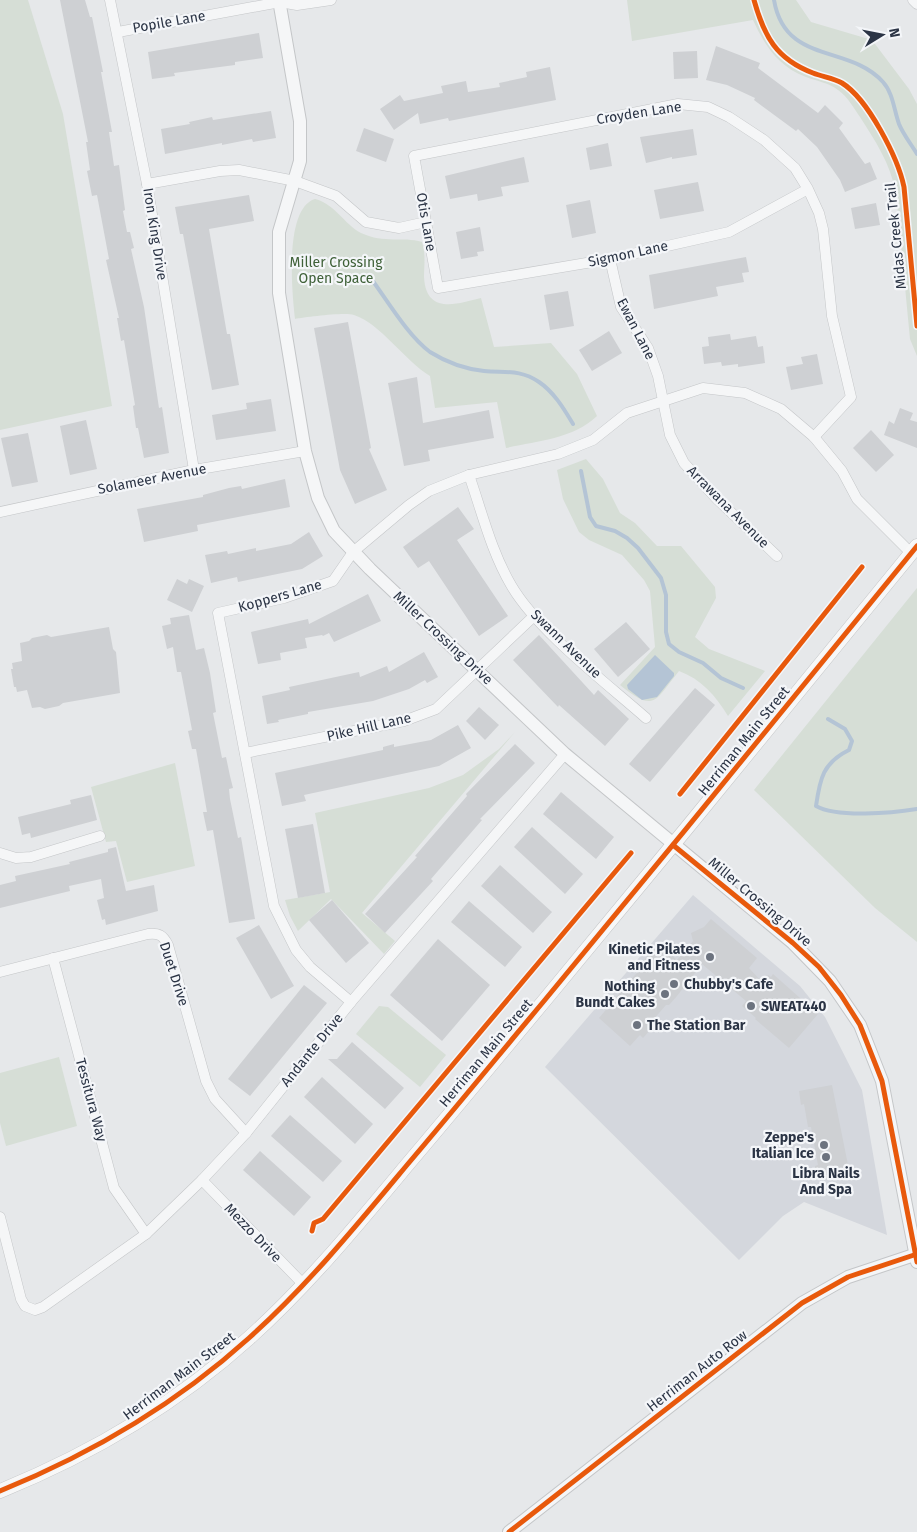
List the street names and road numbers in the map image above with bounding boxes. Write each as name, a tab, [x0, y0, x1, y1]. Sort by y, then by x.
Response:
street label: Popile Lane	[131, 7, 207, 37]
street label: Croyden Lane	[595, 98, 683, 128]
street label: Midas Creek Trail	[882, 182, 910, 290]
street label: Iron King Drive	[139, 187, 171, 281]
street label: Otis Lane	[412, 191, 440, 253]
street label: Sigmon Lane	[587, 237, 669, 271]
street label: Ewan Lane	[613, 295, 659, 363]
street label: Solameer Avenue	[96, 460, 208, 498]
street label: Arrawana Avenue	[683, 462, 773, 552]
street label: Koppers Lane	[236, 576, 324, 616]
street label: Miller Crossing Drive	[390, 588, 496, 688]
street label: Swann Avenue	[527, 606, 605, 682]
street label: Herriman Main Street	[695, 682, 794, 799]
street label: Pike Hill Lane	[325, 709, 413, 745]
street label: Miller Crossing Drive	[705, 854, 815, 950]
street label: Duet Drive	[156, 940, 192, 1008]
street label: Herriman Main Street	[436, 995, 537, 1110]
street label: Andante Drive	[277, 1010, 347, 1090]
street label: Tessitura Way	[72, 1056, 110, 1144]
street label: Mezzo Drive	[221, 1200, 285, 1266]
street label: Herriman Auto Row	[643, 1326, 751, 1416]
street label: Herriman Main Street	[120, 1328, 239, 1424]

